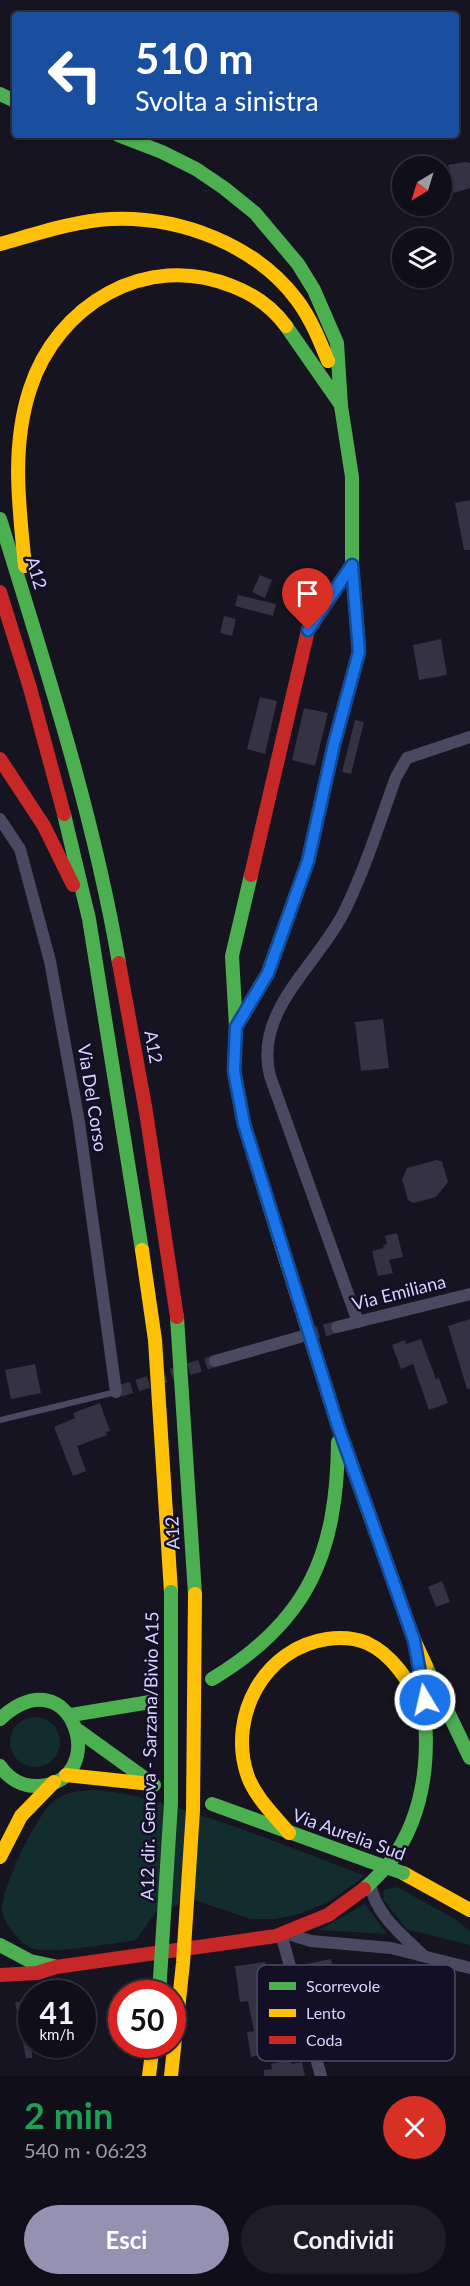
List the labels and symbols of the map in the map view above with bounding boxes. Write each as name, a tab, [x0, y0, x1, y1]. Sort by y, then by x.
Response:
north arrow	[392, 156, 452, 216]
street label: A12	[22, 554, 52, 592]
pin	[282, 568, 333, 630]
street label: A12	[140, 1029, 168, 1065]
street label: Via Del Corso	[74, 1043, 112, 1153]
street label: Via Emiliana	[350, 1270, 448, 1314]
street label: A12	[160, 1516, 184, 1550]
street label: A12 dir. Genova - Sarzana/Bivio A15	[135, 1611, 163, 1901]
position arrow	[393, 1668, 457, 1732]
street label: Via Aurelia Sud	[290, 1803, 409, 1865]
legend	[257, 1965, 455, 2061]
text: Scorrevole	[306, 1976, 380, 1995]
speed limit sign: 50	[108, 1980, 186, 2058]
text: Lento	[306, 2003, 346, 2022]
text: Coda	[306, 2030, 343, 2049]

